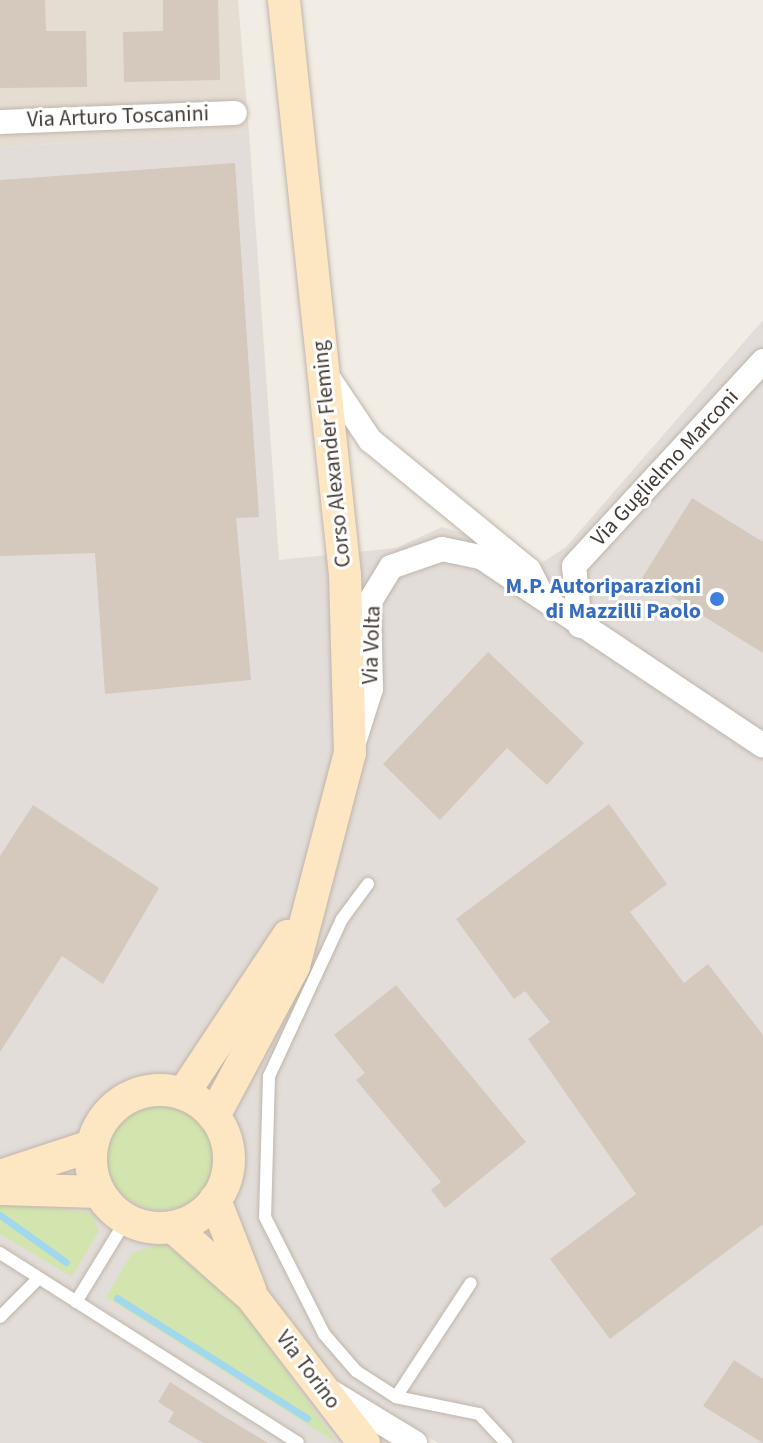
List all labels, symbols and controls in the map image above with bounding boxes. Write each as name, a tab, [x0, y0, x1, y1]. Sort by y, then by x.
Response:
street label: Via Arturo Toscanini	[27, 101, 209, 133]
street label: Corso Alexander Fleming	[307, 339, 357, 569]
street label: Via Guglielmo Marconi	[586, 384, 744, 552]
place label: M.P. Autoriparazioni di Mazzilli Paolo	[506, 573, 701, 624]
marker: M.P. Autoriparazioni di Mazzilli Paolo	[708, 590, 726, 608]
street label: Via Volta	[357, 605, 387, 685]
street label: Via Torino	[270, 1326, 346, 1414]

